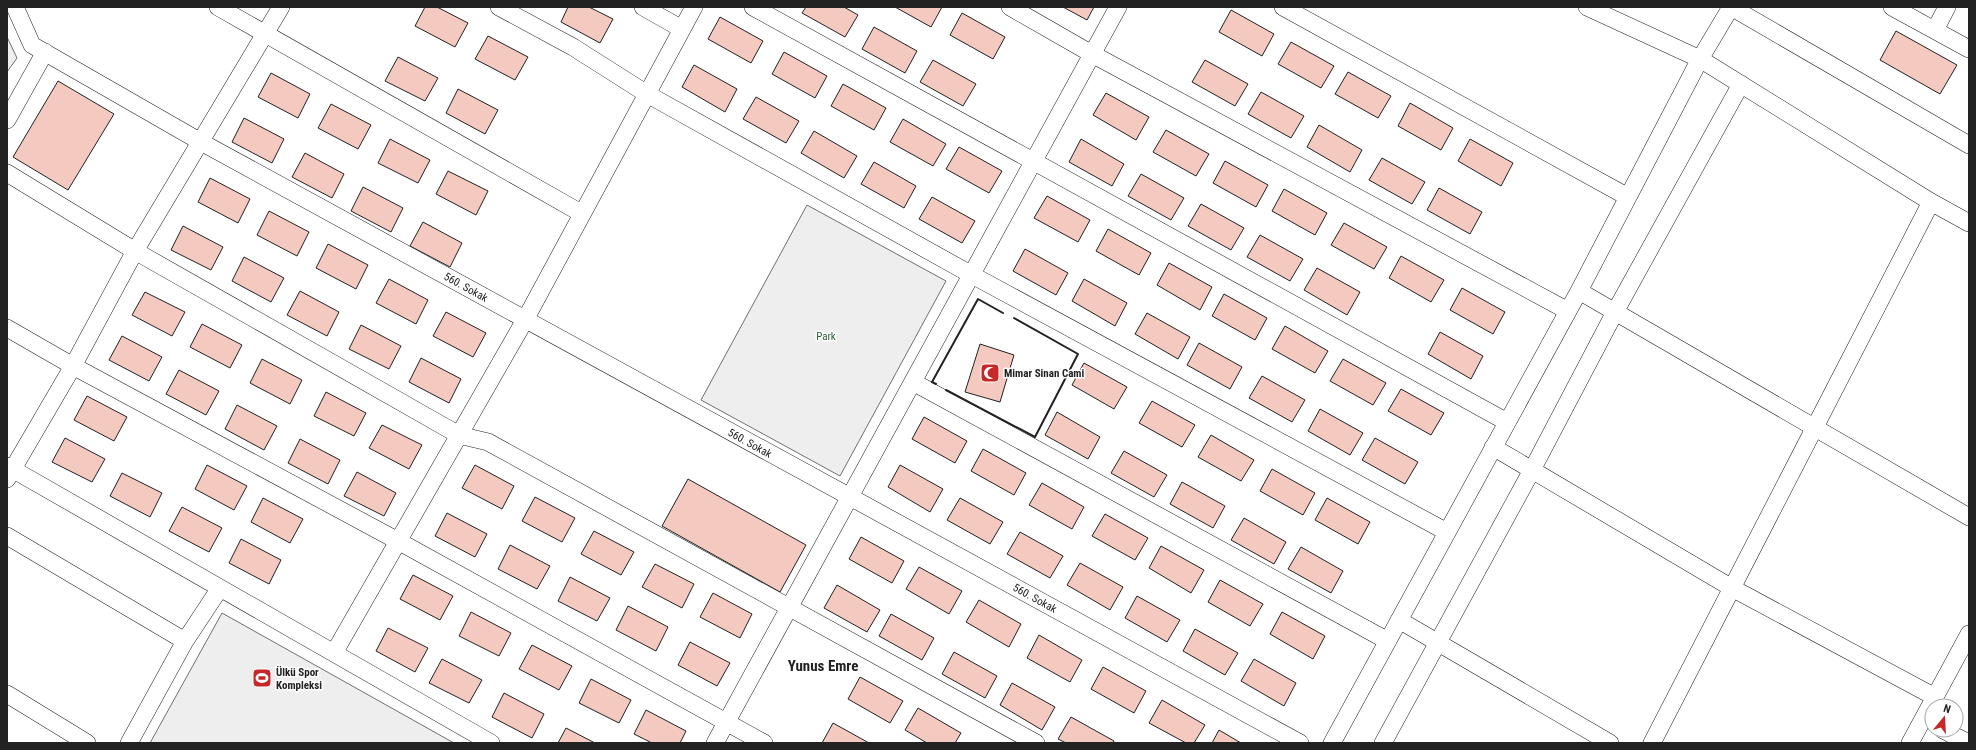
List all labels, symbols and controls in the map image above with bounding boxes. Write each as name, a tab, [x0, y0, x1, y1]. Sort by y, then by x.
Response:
street label: 560. Sokak	[442, 270, 490, 305]
park label: Park	[816, 330, 836, 343]
mosque icon: Mimar Sinan Cami	[979, 362, 1001, 384]
place label: Mimar Sinan Cami	[1004, 367, 1084, 380]
street label: 560. Sokak	[726, 426, 774, 461]
street label: 560. Sokak	[1011, 581, 1059, 616]
district label: Yunus Emre	[788, 657, 858, 675]
place label: Ülkü Spor Kompleksi	[276, 665, 322, 692]
sports icon: Ülkü Spor Kompleksi	[251, 667, 273, 689]
north arrow	[1924, 698, 1964, 738]
text: N	[1942, 702, 1952, 716]

